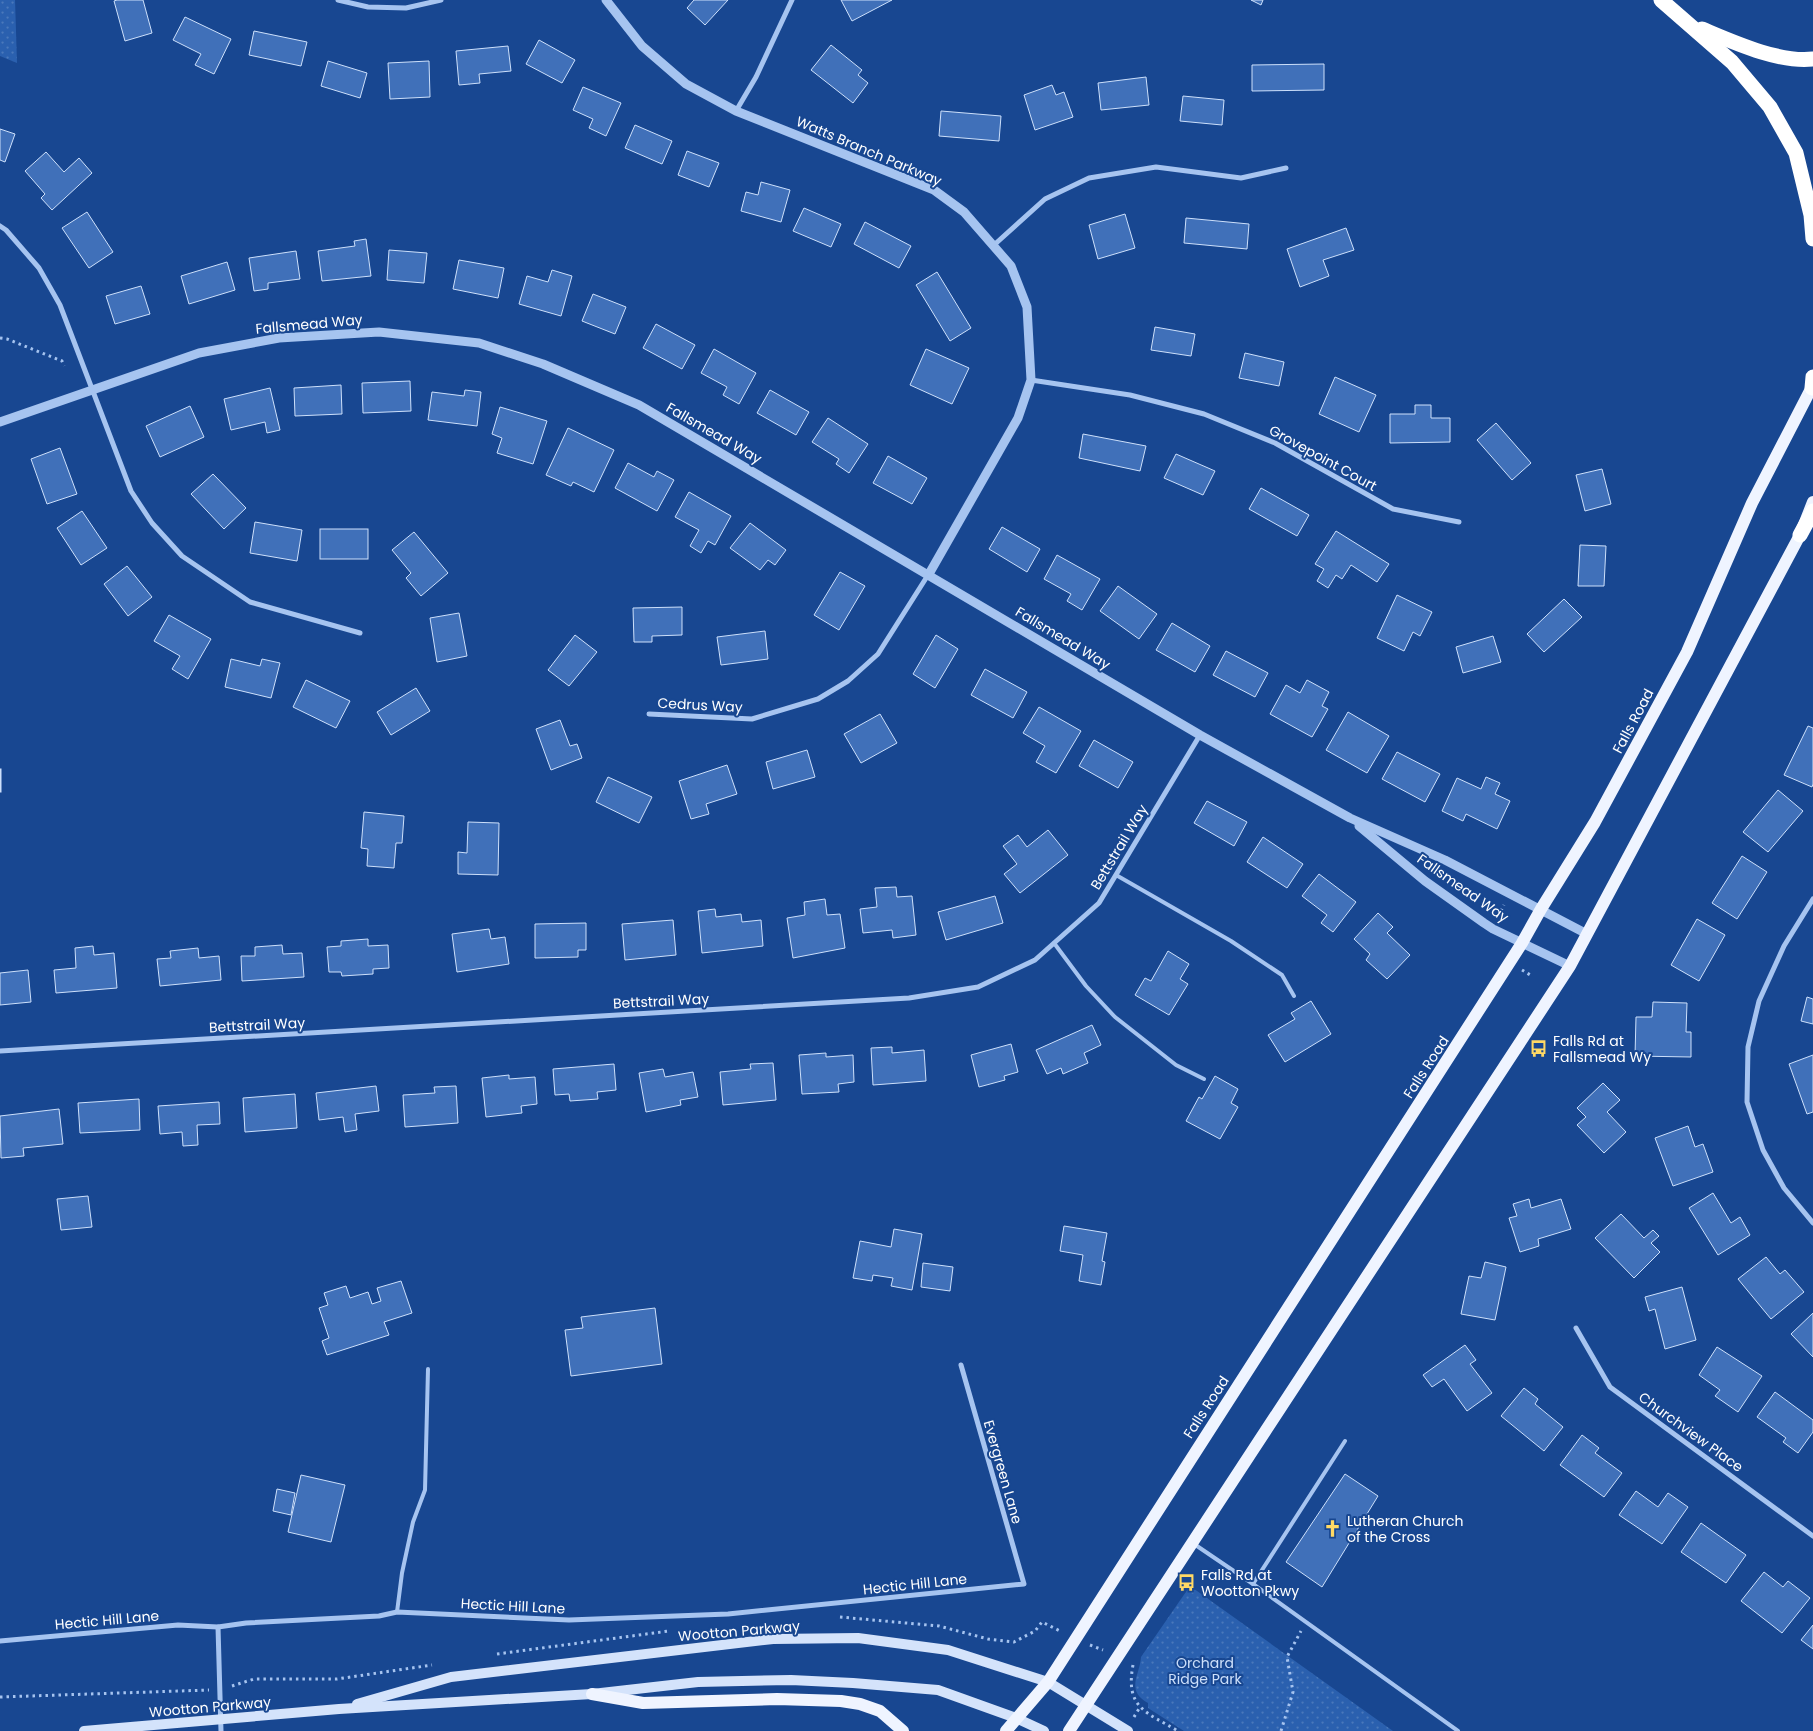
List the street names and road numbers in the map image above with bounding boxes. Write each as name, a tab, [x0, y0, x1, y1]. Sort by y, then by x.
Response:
street label: Watts Branch Parkway	[793, 111, 945, 191]
street label: Fallsmead Way	[255, 309, 364, 339]
street label: Fallsmead Way	[662, 397, 766, 469]
street label: Grovepoint Court	[1266, 420, 1380, 496]
street label: Fallsmead Way	[1012, 602, 1114, 674]
street label: Falls Road	[1608, 685, 1658, 757]
street label: Cedrus Way	[657, 693, 743, 717]
street label: Bettstrail Way	[1086, 801, 1152, 893]
street label: Fallsmead Way	[1413, 849, 1513, 927]
street label: Bettstrail Way	[612, 988, 710, 1014]
street label: Bettstrail Way	[208, 1012, 306, 1038]
street label: Falls Road	[1398, 1032, 1454, 1102]
street label: Falls Road	[1178, 1372, 1234, 1442]
street label: Churchview Place	[1635, 1387, 1748, 1477]
street label: Evergreen Lane	[979, 1418, 1027, 1526]
street label: Hectic Hill Lane	[862, 1569, 968, 1599]
street label: Hectic Hill Lane	[460, 1593, 566, 1619]
street label: Hectic Hill Lane	[54, 1605, 160, 1635]
street label: Wootton Parkway	[677, 1616, 801, 1646]
street label: Wootton Parkway	[148, 1692, 272, 1722]

